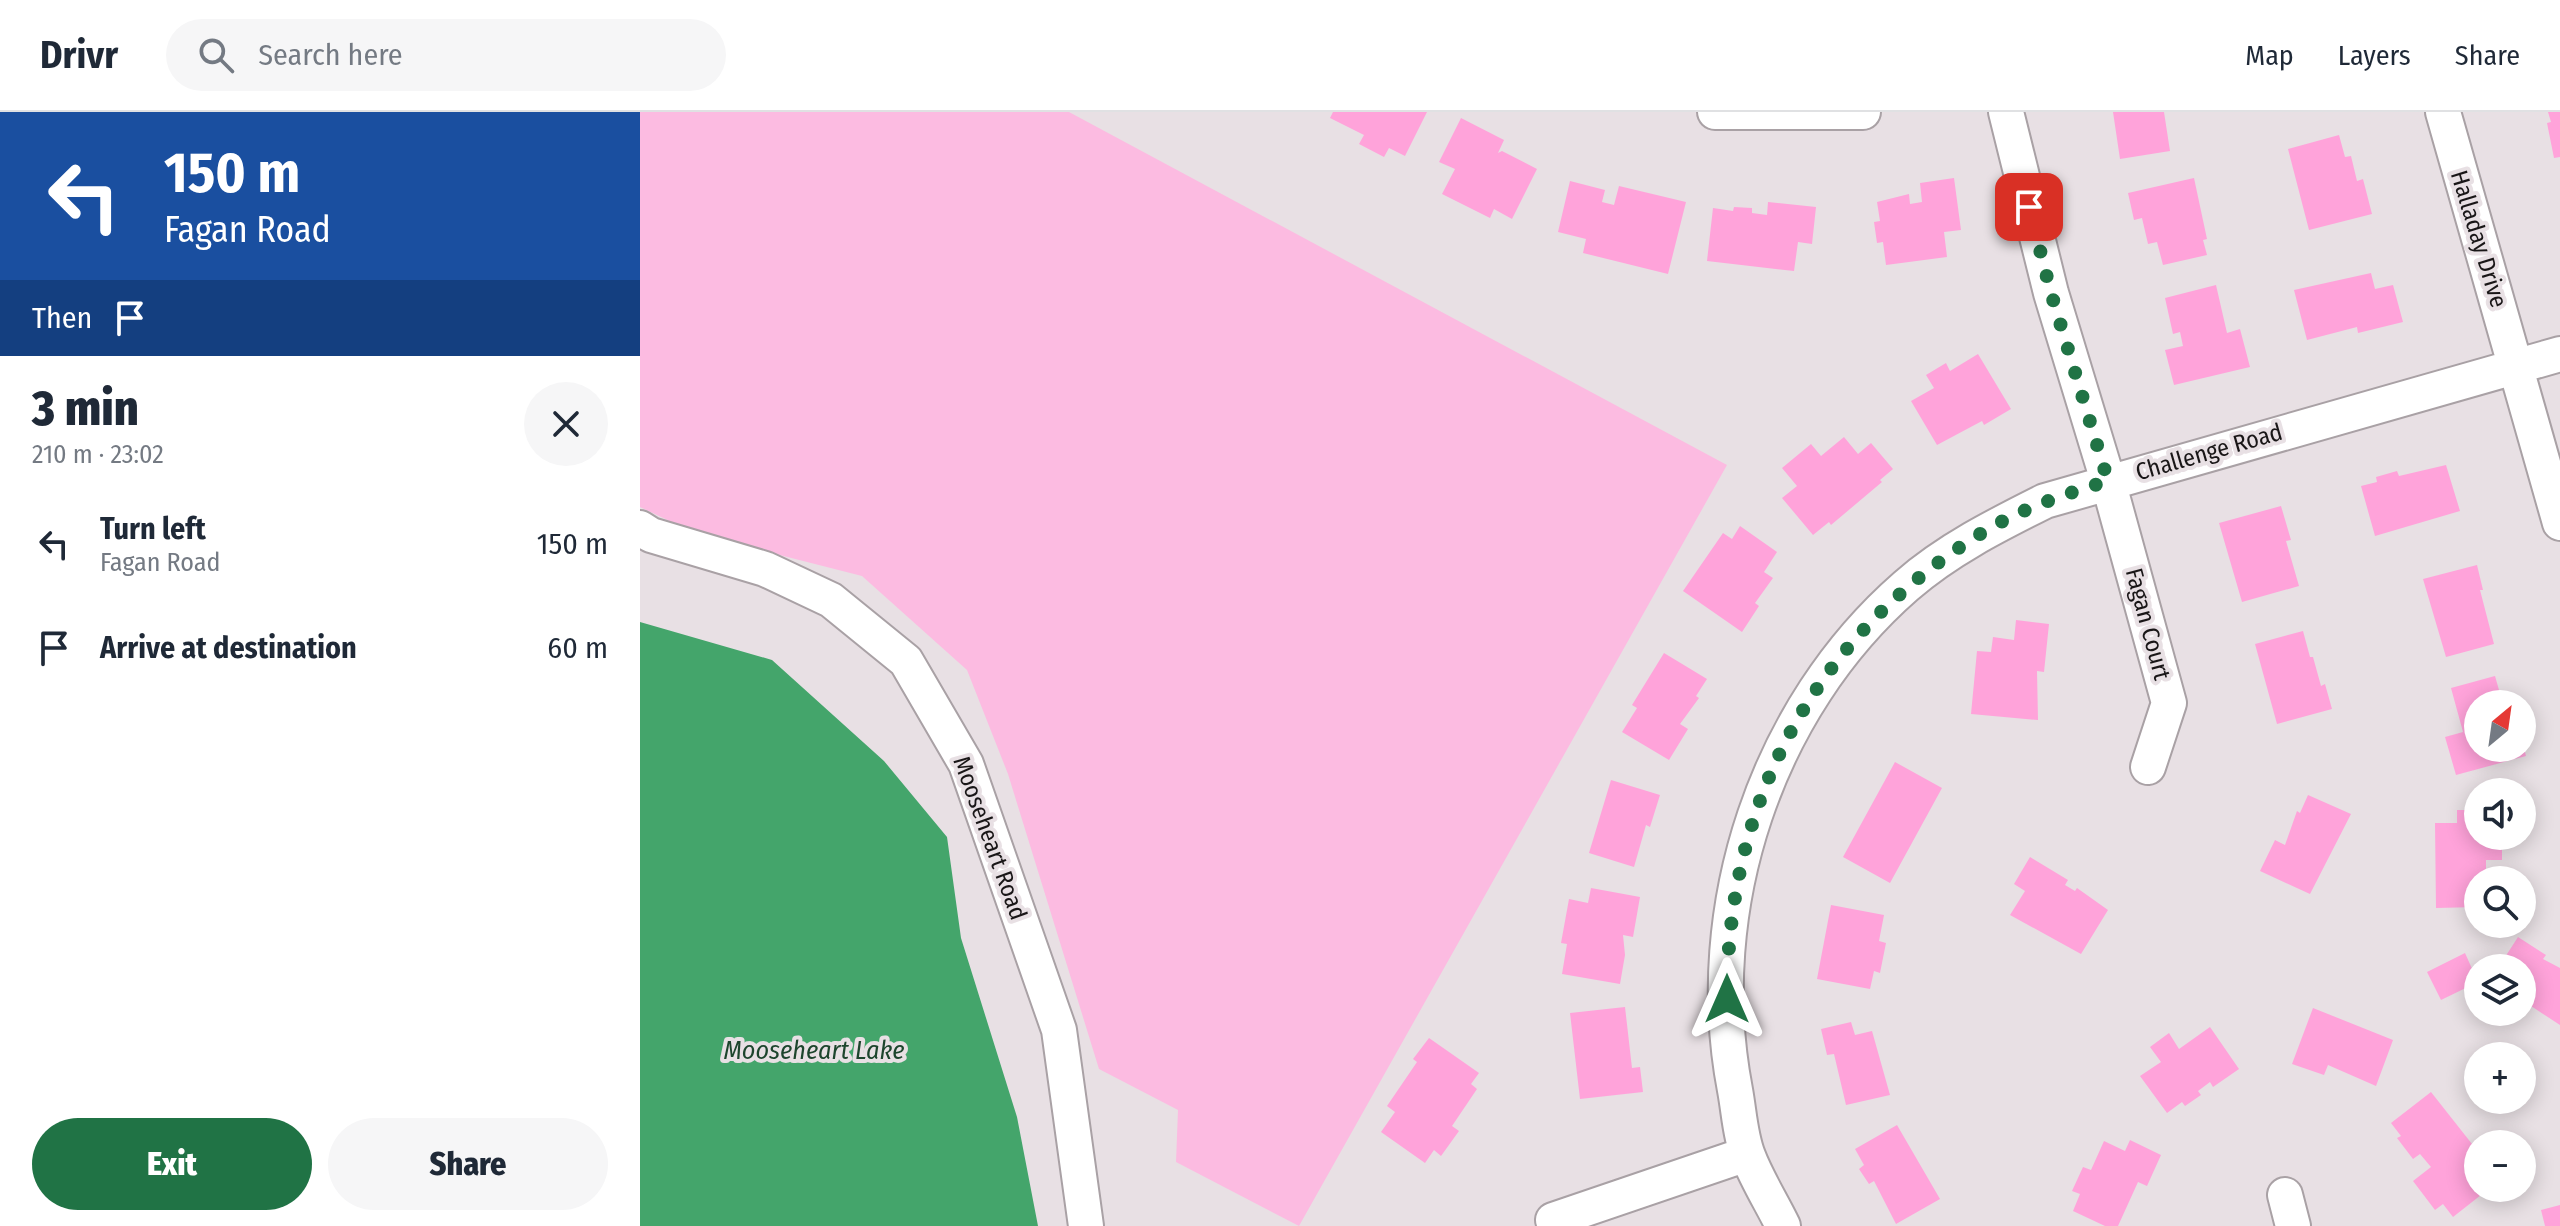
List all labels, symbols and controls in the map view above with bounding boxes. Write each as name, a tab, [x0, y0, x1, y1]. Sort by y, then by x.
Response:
search box	[166, 19, 726, 91]
text: Drivr	[40, 32, 118, 78]
icon: search	[194, 33, 238, 77]
text: Search here	[258, 37, 403, 73]
text: Map	[2245, 39, 2294, 72]
text: Layers	[2338, 39, 2411, 72]
text: Share	[2455, 39, 2520, 72]
text: 150 m	[164, 140, 300, 207]
icon: left	[32, 144, 136, 248]
street label: Halladay Drive	[2445, 167, 2513, 311]
pin	[1995, 173, 2063, 241]
icon: arrive	[2007, 185, 2051, 229]
text: Fagan Road	[164, 208, 331, 252]
icon: arrive	[108, 296, 152, 340]
text: Then	[32, 300, 92, 336]
text: 3 min	[32, 380, 139, 438]
button: close	[524, 382, 608, 466]
street label: Challenge Road	[2132, 418, 2286, 486]
text: 210 m · 23:02	[32, 439, 164, 470]
text: Turn left	[100, 511, 206, 547]
icon: left	[32, 522, 76, 566]
text: 150 m	[537, 526, 608, 562]
text: Fagan Road	[100, 547, 220, 578]
street label: Fagan Court	[2120, 565, 2176, 683]
icon: arrive	[32, 626, 76, 670]
text: Arrive at destination	[100, 630, 357, 666]
text: 60 m	[547, 630, 608, 666]
north arrow	[2464, 690, 2536, 762]
map controls	[2464, 690, 2536, 1202]
street label: Mooseheart Road	[947, 752, 1033, 924]
button: sound	[2464, 778, 2536, 850]
button: search	[2464, 866, 2536, 938]
button: layers	[2464, 954, 2536, 1026]
position arrow	[1685, 957, 1769, 1041]
water label: Mooseheart Lake	[723, 1035, 905, 1066]
button: +	[2464, 1042, 2536, 1114]
button: Exit	[32, 1118, 312, 1210]
button: Share	[328, 1118, 608, 1210]
button: −	[2464, 1130, 2536, 1202]

